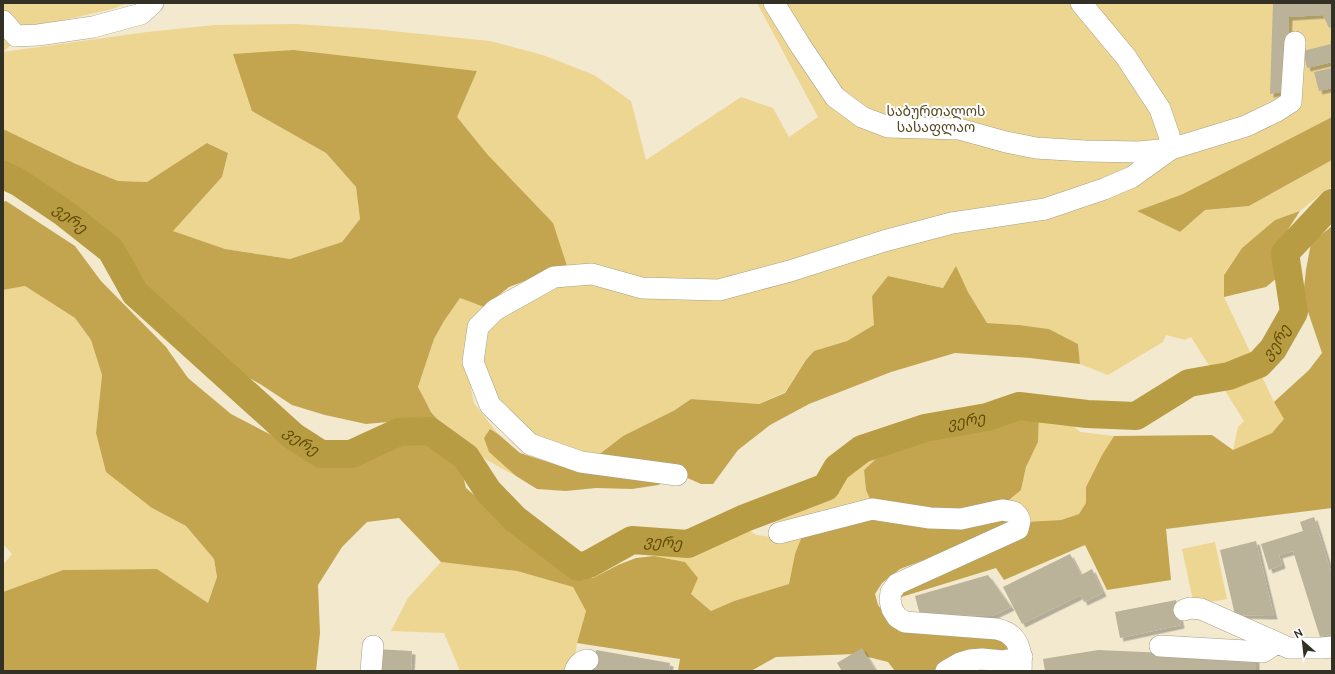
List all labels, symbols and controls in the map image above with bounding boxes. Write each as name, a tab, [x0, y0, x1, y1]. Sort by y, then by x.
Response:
park label: საბურთალოს სასაფლაო	[886, 103, 986, 136]
water label: ვერე	[50, 199, 92, 238]
water label: ვერე	[1259, 320, 1295, 364]
water label: ვერე	[946, 408, 988, 433]
water label: ვერე	[280, 423, 323, 460]
water label: ვერე	[643, 532, 684, 553]
north arrow	[1283, 622, 1323, 662]
text: N	[1292, 626, 1305, 640]

